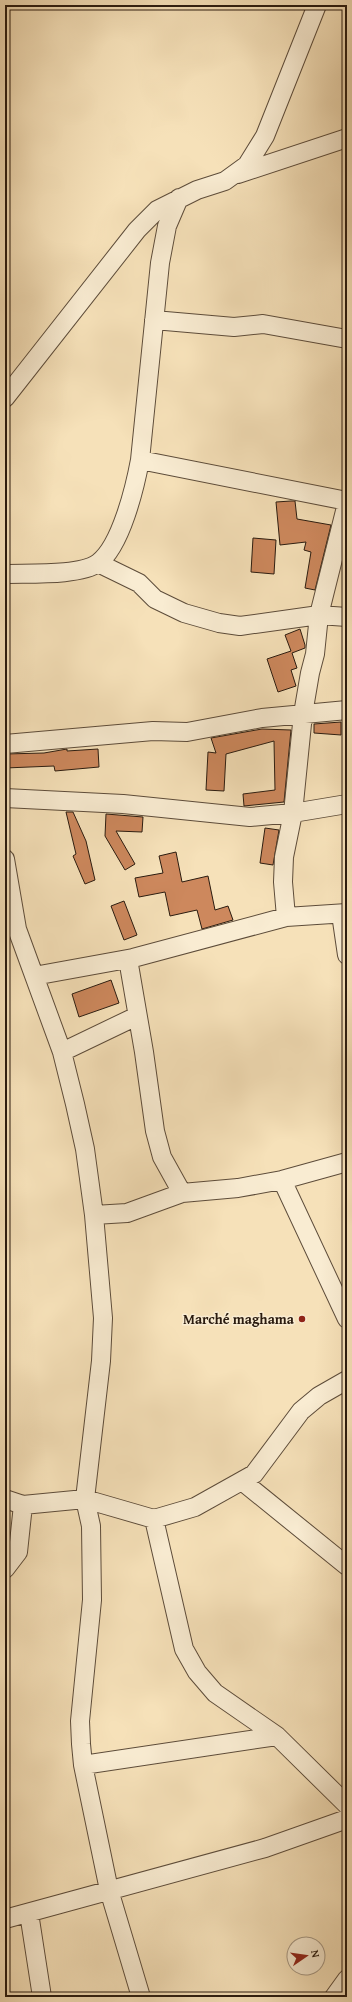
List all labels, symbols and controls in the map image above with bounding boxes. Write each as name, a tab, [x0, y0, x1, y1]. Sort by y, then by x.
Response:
place label: Marché maghama	[183, 1309, 295, 1329]
marker: Marché maghama	[297, 1314, 307, 1324]
north arrow	[286, 1936, 326, 1976]
text: N	[307, 1948, 325, 1960]

